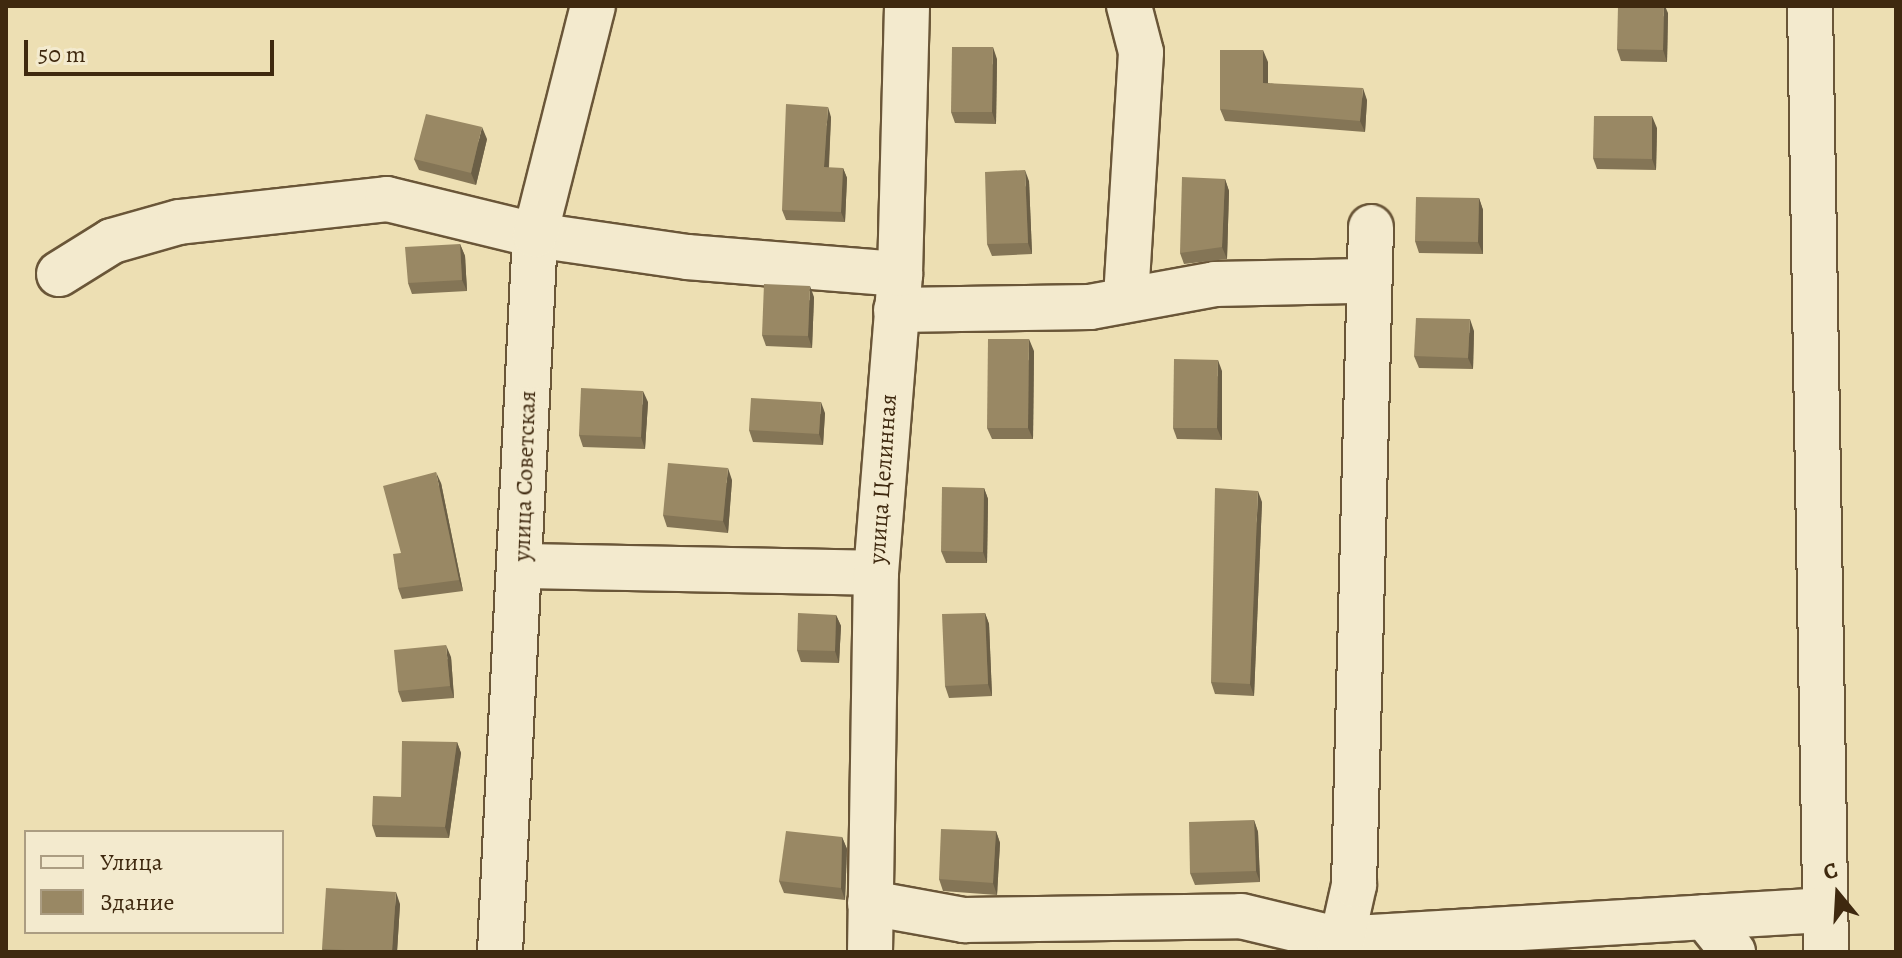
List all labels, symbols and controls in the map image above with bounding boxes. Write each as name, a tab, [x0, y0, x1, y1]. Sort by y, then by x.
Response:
scale bar	[28, 24, 278, 74]
text: 50 m	[38, 38, 86, 70]
street label: улица Советская	[508, 390, 542, 562]
street label: улица Целинная	[863, 393, 903, 565]
legend	[24, 830, 284, 934]
text: Улица	[100, 846, 163, 878]
north arrow	[1798, 854, 1878, 934]
text: С	[1819, 855, 1842, 888]
text: Здание	[100, 886, 175, 918]

